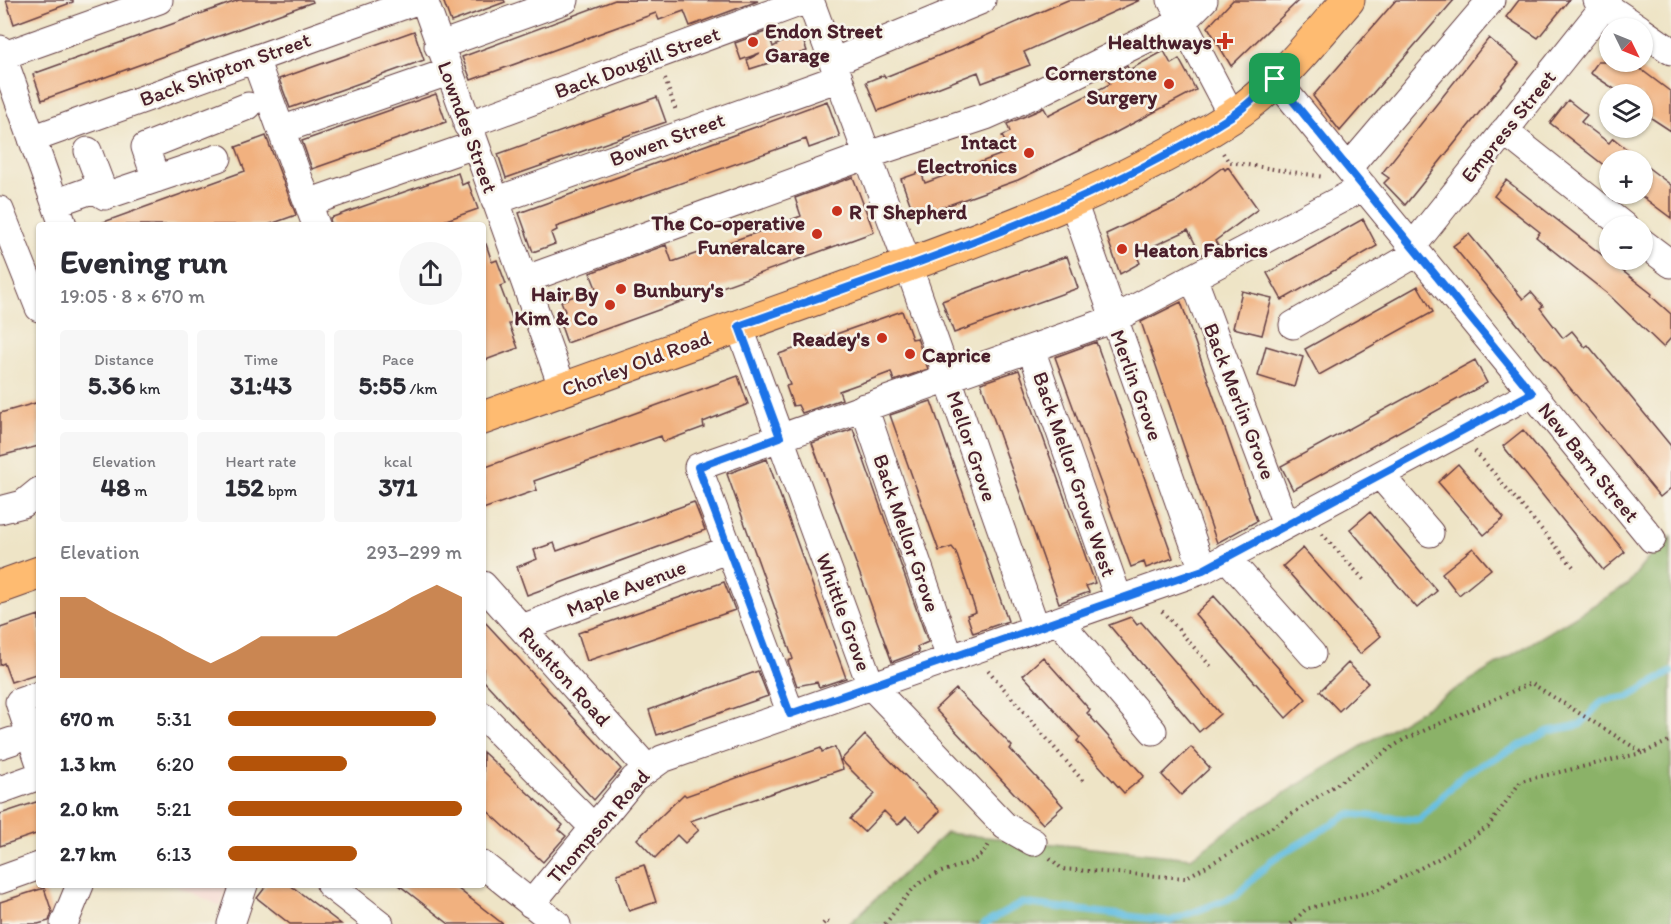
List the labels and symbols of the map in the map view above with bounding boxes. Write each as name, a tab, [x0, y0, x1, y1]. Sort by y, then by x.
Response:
place label: Endon Street Garage	[765, 18, 883, 68]
north arrow	[1599, 18, 1653, 72]
street label: Back Dougill Street	[551, 20, 723, 104]
street label: Back Shipton Street	[136, 26, 314, 112]
place label: Healthways	[1108, 29, 1212, 55]
marker: Healthways	[1216, 32, 1234, 50]
marker: Endon Street Garage	[746, 35, 760, 49]
pin	[1249, 53, 1300, 104]
street label: Lowndes Street	[433, 58, 503, 196]
place label: Cornerstone Surgery	[1045, 60, 1157, 110]
street label: Empress Street	[1455, 65, 1561, 187]
marker: Cornerstone Surgery	[1162, 77, 1176, 91]
street label: Bowen Street	[606, 107, 728, 171]
place label: Intact Electronics	[917, 129, 1017, 178]
marker: Intact Electronics	[1022, 146, 1036, 160]
place label: R T Shepherd	[849, 199, 968, 225]
marker: R T Shepherd	[830, 204, 844, 218]
place label: The Co-operative Funeralcare	[651, 210, 805, 259]
marker: The Co-operative Funeralcare	[810, 227, 824, 241]
place label: Heaton Fabrics	[1134, 237, 1268, 262]
marker: Heaton Fabrics	[1115, 242, 1129, 256]
place label: Bunbury's	[633, 277, 724, 303]
place label: Hair By Kim & Co	[514, 281, 598, 330]
marker: Bunbury's	[614, 282, 628, 296]
marker: Hair By Kim & Co	[603, 298, 617, 312]
street label: Back Merlin Grove	[1199, 319, 1281, 483]
street label: Chorley Old Road	[558, 324, 714, 402]
place label: Readey's	[792, 326, 870, 352]
street label: Merlin Grove	[1105, 326, 1169, 444]
marker: Readey's	[875, 331, 889, 345]
place label: Caprice	[922, 342, 991, 368]
marker: Caprice	[903, 347, 917, 361]
street label: Back Mellor Grove West	[1028, 368, 1122, 580]
street label: Mellor Grove	[941, 387, 1003, 505]
street label: New Barn Street	[1533, 397, 1645, 527]
street label: Back Mellor Grove	[868, 451, 946, 615]
street label: Whittle Grove	[811, 550, 877, 674]
street label: Maple Avenue	[563, 554, 689, 622]
street label: Rushton Road	[514, 621, 616, 731]
street label: Thompson Road	[541, 763, 655, 888]

